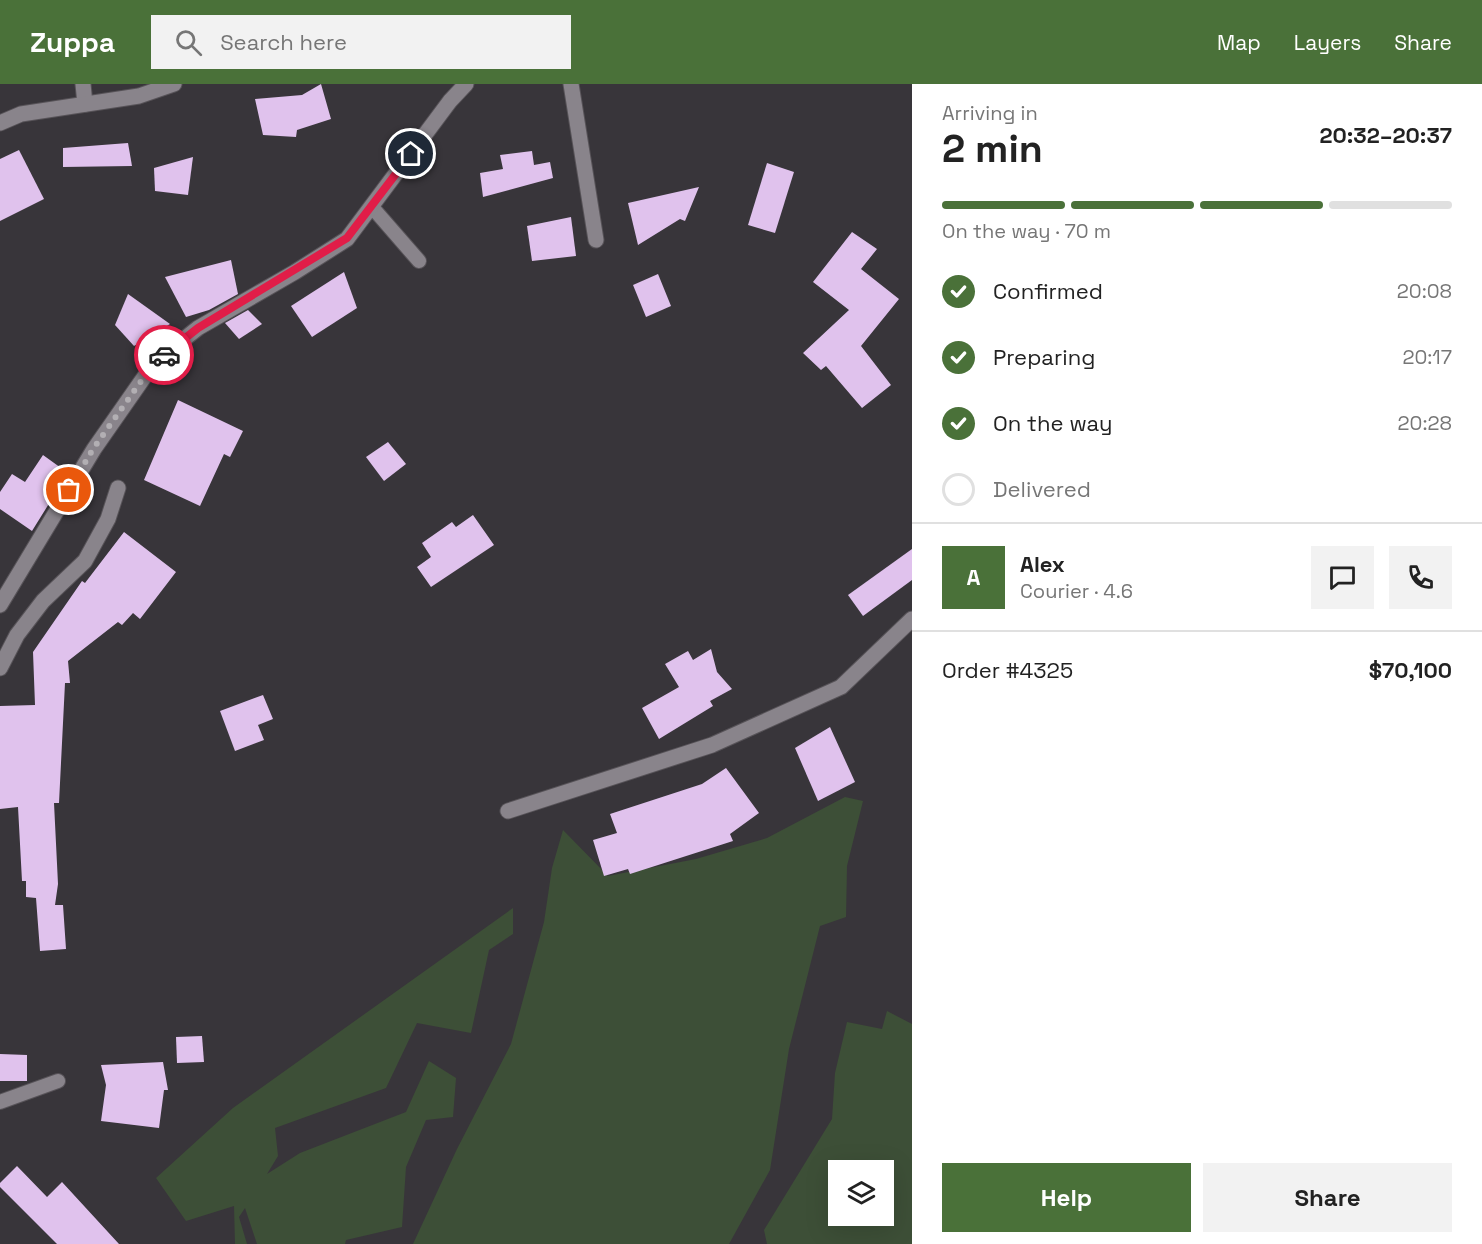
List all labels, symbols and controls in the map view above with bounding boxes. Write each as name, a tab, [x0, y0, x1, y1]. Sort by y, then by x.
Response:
search box	[151, 15, 571, 69]
text: Zuppa	[30, 24, 115, 60]
icon: search	[172, 26, 205, 59]
text: Search here	[220, 28, 347, 56]
text: Map	[1217, 29, 1261, 56]
text: Layers	[1294, 29, 1361, 56]
text: Share	[1394, 29, 1452, 56]
text: Arriving in	[942, 100, 1038, 126]
text: 20:32–20:37	[1319, 121, 1452, 149]
text: 2 min	[942, 124, 1043, 173]
pin	[385, 128, 436, 179]
icon: home	[394, 137, 427, 170]
text: On the way · 70 m	[942, 218, 1111, 244]
icon: check	[942, 275, 975, 308]
text: Confirmed	[993, 277, 1103, 305]
text: 20:08	[1397, 278, 1452, 304]
courier	[134, 325, 194, 385]
icon: car	[148, 339, 181, 372]
icon: check	[942, 341, 975, 374]
text: Preparing	[993, 343, 1095, 371]
text: 20:17	[1402, 344, 1452, 370]
icon: check	[942, 407, 975, 440]
text: On the way	[993, 409, 1112, 437]
text: 20:28	[1398, 410, 1452, 436]
pin	[43, 464, 94, 515]
icon: bag	[52, 473, 85, 506]
text: Delivered	[993, 475, 1091, 503]
button: chat	[1311, 546, 1374, 609]
button: phone	[1389, 546, 1452, 609]
text: Alex	[1020, 550, 1065, 578]
text: A	[967, 563, 980, 591]
text: Courier · 4.6	[1020, 578, 1133, 604]
text: Order #4325	[942, 656, 1073, 684]
text: $70,100	[1369, 656, 1452, 684]
map controls	[828, 1160, 894, 1226]
button: layers	[828, 1160, 894, 1226]
button: Help	[942, 1163, 1191, 1232]
button: Share	[1203, 1163, 1452, 1232]

